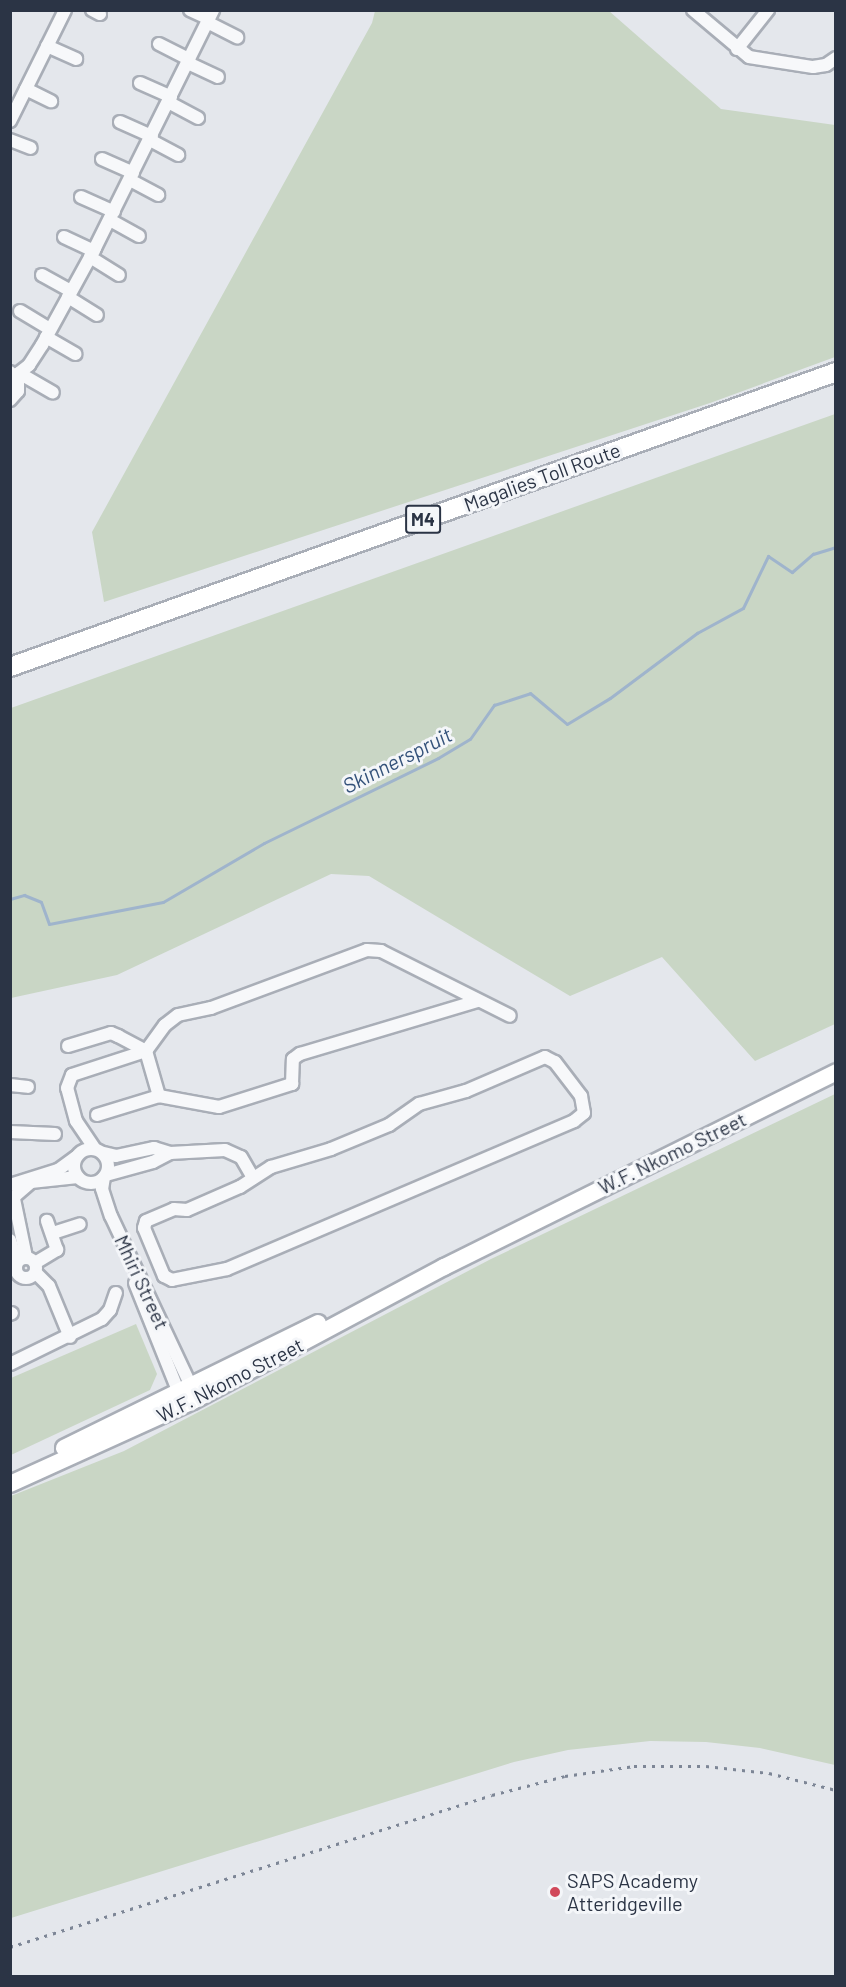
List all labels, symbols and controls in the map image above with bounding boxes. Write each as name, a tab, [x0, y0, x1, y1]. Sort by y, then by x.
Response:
street label: Magalies Toll Route	[460, 438, 624, 516]
road number: M4	[405, 504, 441, 534]
water label: Skinnerspruit	[338, 722, 456, 798]
street label: W.F. Nkomo Street	[594, 1107, 750, 1199]
street label: Mhiri Street	[110, 1231, 174, 1333]
street label: W.F. Nkomo Street	[153, 1333, 307, 1427]
place label: SAPS Academy Atteridgeville	[567, 1868, 698, 1915]
marker: SAPS Academy Atteridgeville	[548, 1885, 562, 1899]

